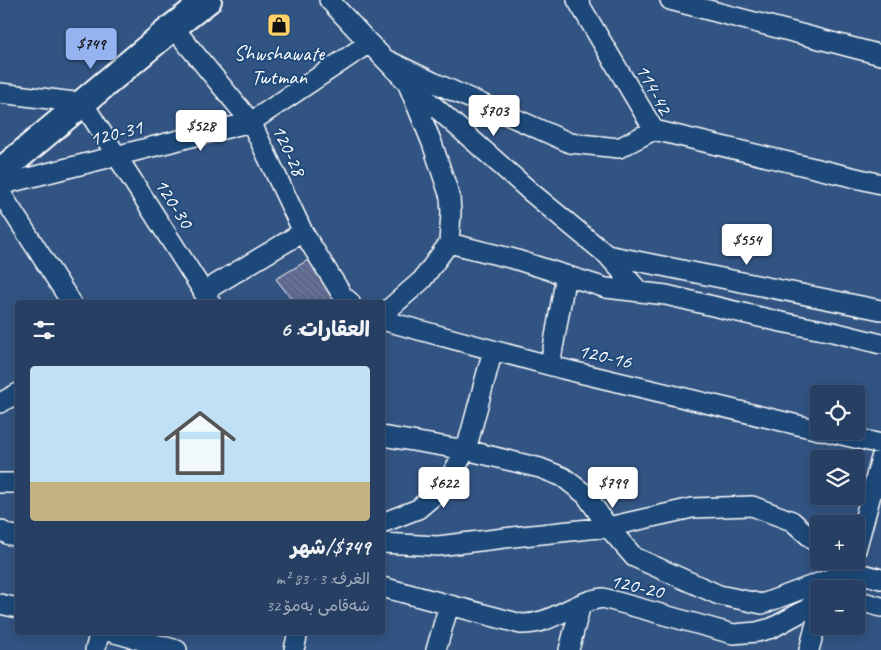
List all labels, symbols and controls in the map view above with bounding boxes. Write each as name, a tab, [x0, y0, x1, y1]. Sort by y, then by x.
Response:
shop icon: Shwshawate Twtman	[266, 12, 292, 38]
pin: $749	[61, 28, 121, 70]
text: $749	[77, 34, 105, 54]
place label: Shwshawate Twtman	[234, 40, 325, 90]
street label: 114-42	[630, 59, 679, 120]
pin: $703	[464, 94, 524, 137]
text: $703	[480, 101, 508, 121]
pin: $528	[171, 110, 231, 152]
street label: 120-31	[87, 113, 147, 152]
text: $528	[187, 116, 215, 136]
street label: 120-28	[266, 120, 313, 182]
street label: 120-30	[149, 173, 200, 234]
pin: $554	[717, 224, 777, 266]
text: $554	[733, 230, 761, 250]
icon: filters	[30, 316, 58, 344]
text: العقارات: 6	[281, 316, 370, 342]
street label: 120-16	[576, 337, 635, 375]
map controls	[810, 385, 865, 635]
button: locate	[810, 385, 865, 440]
icon: home	[155, 398, 245, 488]
button: layers	[810, 450, 865, 505]
pin: $622	[414, 466, 474, 509]
pin: $799	[583, 466, 643, 509]
text: $622	[429, 473, 459, 493]
text: $799	[599, 473, 627, 493]
button: +	[810, 515, 865, 570]
text: $749/شهر	[291, 534, 370, 560]
street label: 120-20	[608, 567, 668, 605]
text: الغرف: 3 · 83 m²	[276, 569, 370, 589]
button: −	[810, 580, 865, 635]
text: شەقامی بەمۆ 32	[266, 596, 370, 616]

